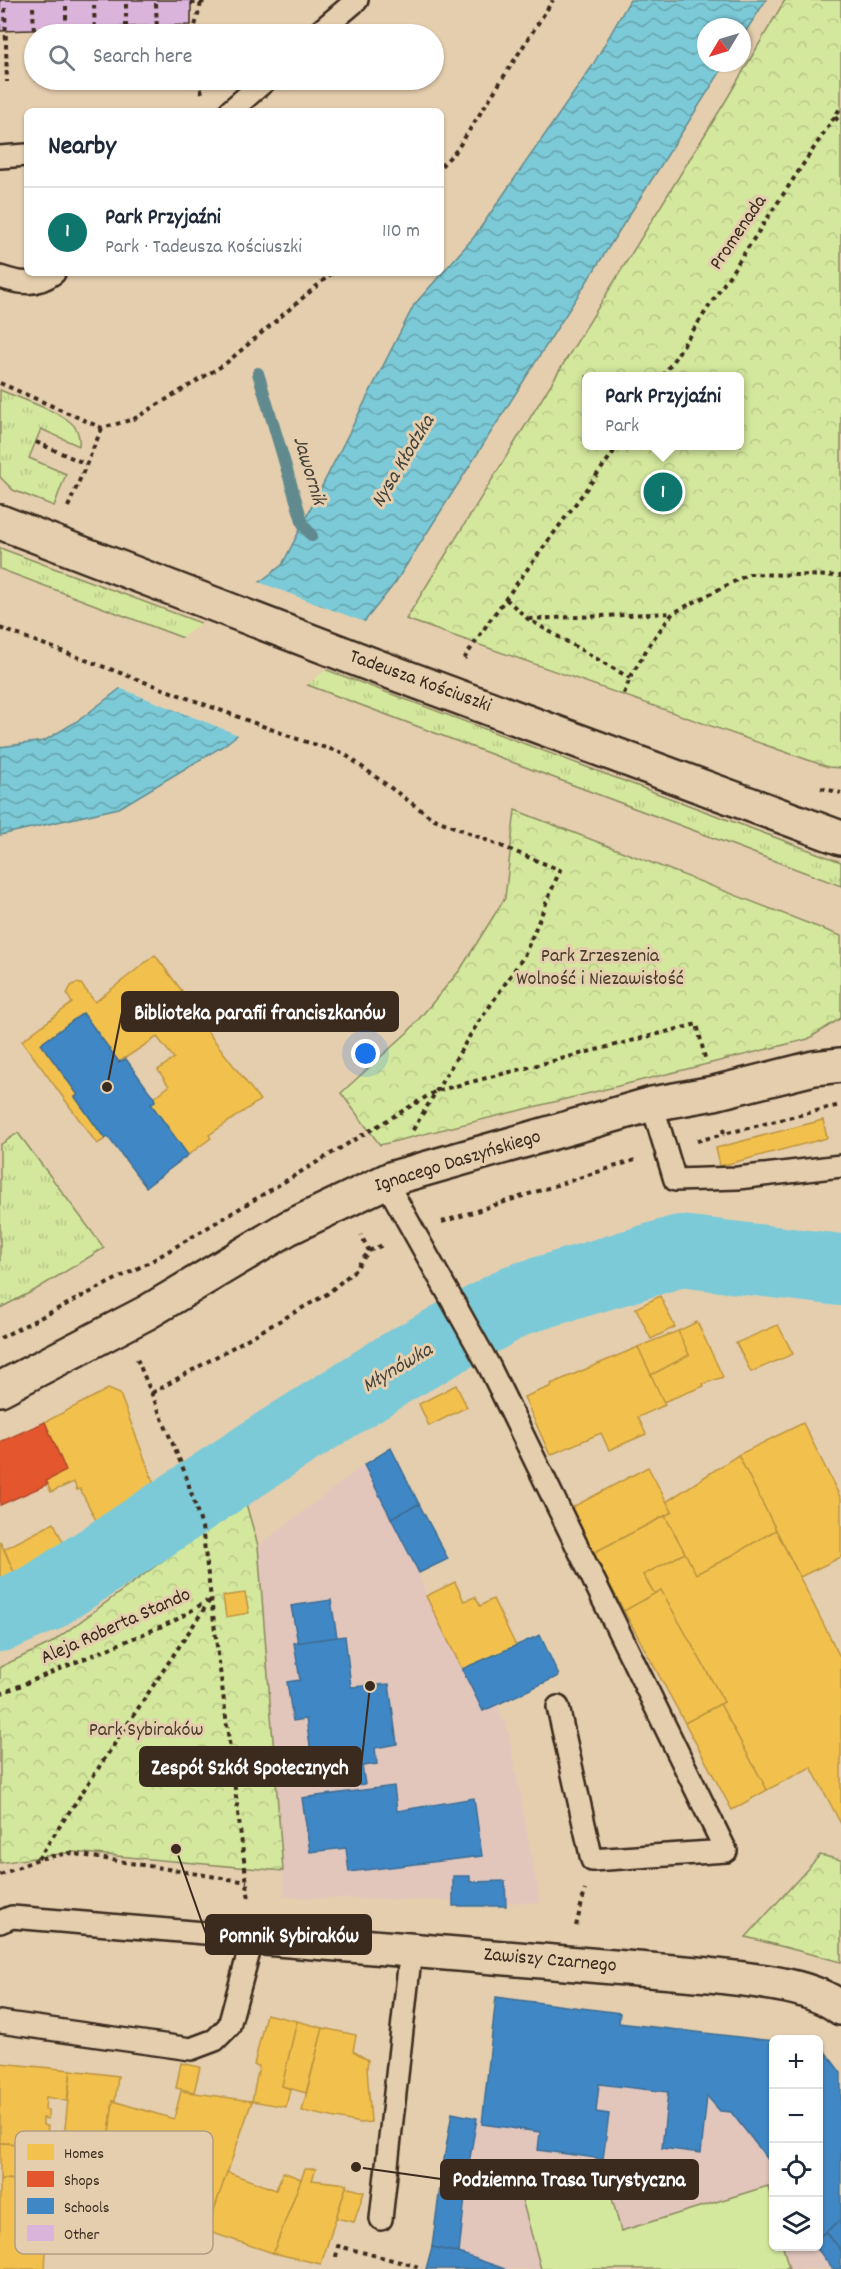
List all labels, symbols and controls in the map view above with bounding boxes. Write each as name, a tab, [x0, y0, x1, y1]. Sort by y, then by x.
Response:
north arrow	[697, 18, 751, 72]
search box	[24, 24, 444, 90]
icon: search	[45, 41, 78, 74]
text: Search here	[93, 42, 192, 73]
text: Nearby	[48, 129, 116, 166]
street label: Promenada	[704, 189, 775, 276]
text: Park Przyjaźni	[105, 203, 221, 234]
text: 1	[65, 218, 70, 246]
text: 110 m	[382, 218, 420, 246]
text: Park · Tadeusza Kościuszki	[105, 234, 302, 262]
popup	[582, 372, 744, 450]
text: Park Przyjaźni	[605, 382, 721, 413]
water label: Nysa Kłodzka	[365, 409, 444, 514]
text: Park	[605, 413, 639, 441]
water label: Jawornik	[283, 433, 333, 511]
pin: 1	[644, 470, 682, 514]
street label: Tadeusza Kościuszki	[345, 643, 495, 721]
park label: Park Zrzeszenia Wolność i Niezawisłość	[516, 943, 684, 994]
callout: Biblioteka parafii franciszkanów	[122, 992, 398, 1031]
text: Biblioteka parafii franciszkanów	[134, 1000, 386, 1030]
your location	[351, 1039, 380, 1068]
street label: Ignacego Daszyńskiego	[371, 1123, 545, 1201]
water label: Młynówka	[357, 1336, 440, 1402]
street label: Aleja Roberta Stando	[36, 1581, 196, 1673]
park label: Park Sybiraków	[89, 1717, 203, 1745]
callout: Zespół Szkół Społecznych	[140, 1747, 361, 1786]
text: Zespół Szkół Społecznych	[151, 1755, 349, 1785]
callout: Pomnik Sybiraków	[206, 1915, 371, 1954]
text: Pomnik Sybiraków	[219, 1923, 360, 1953]
street label: Zawiszy Czarnego	[482, 1941, 618, 1981]
map controls	[769, 2035, 823, 2251]
button: +	[769, 2035, 823, 2089]
button: −	[769, 2089, 823, 2143]
legend	[15, 2131, 213, 2254]
text: Homes	[64, 2143, 104, 2166]
button: locate	[769, 2143, 823, 2197]
callout: Podziemna Trasa Turystyczna	[441, 2160, 698, 2199]
text: Podziemna Trasa Turystyczna	[453, 2167, 687, 2197]
text: Shops	[64, 2170, 100, 2193]
text: Schools	[64, 2197, 110, 2220]
button: layers	[769, 2197, 823, 2251]
text: Other	[64, 2224, 99, 2247]

